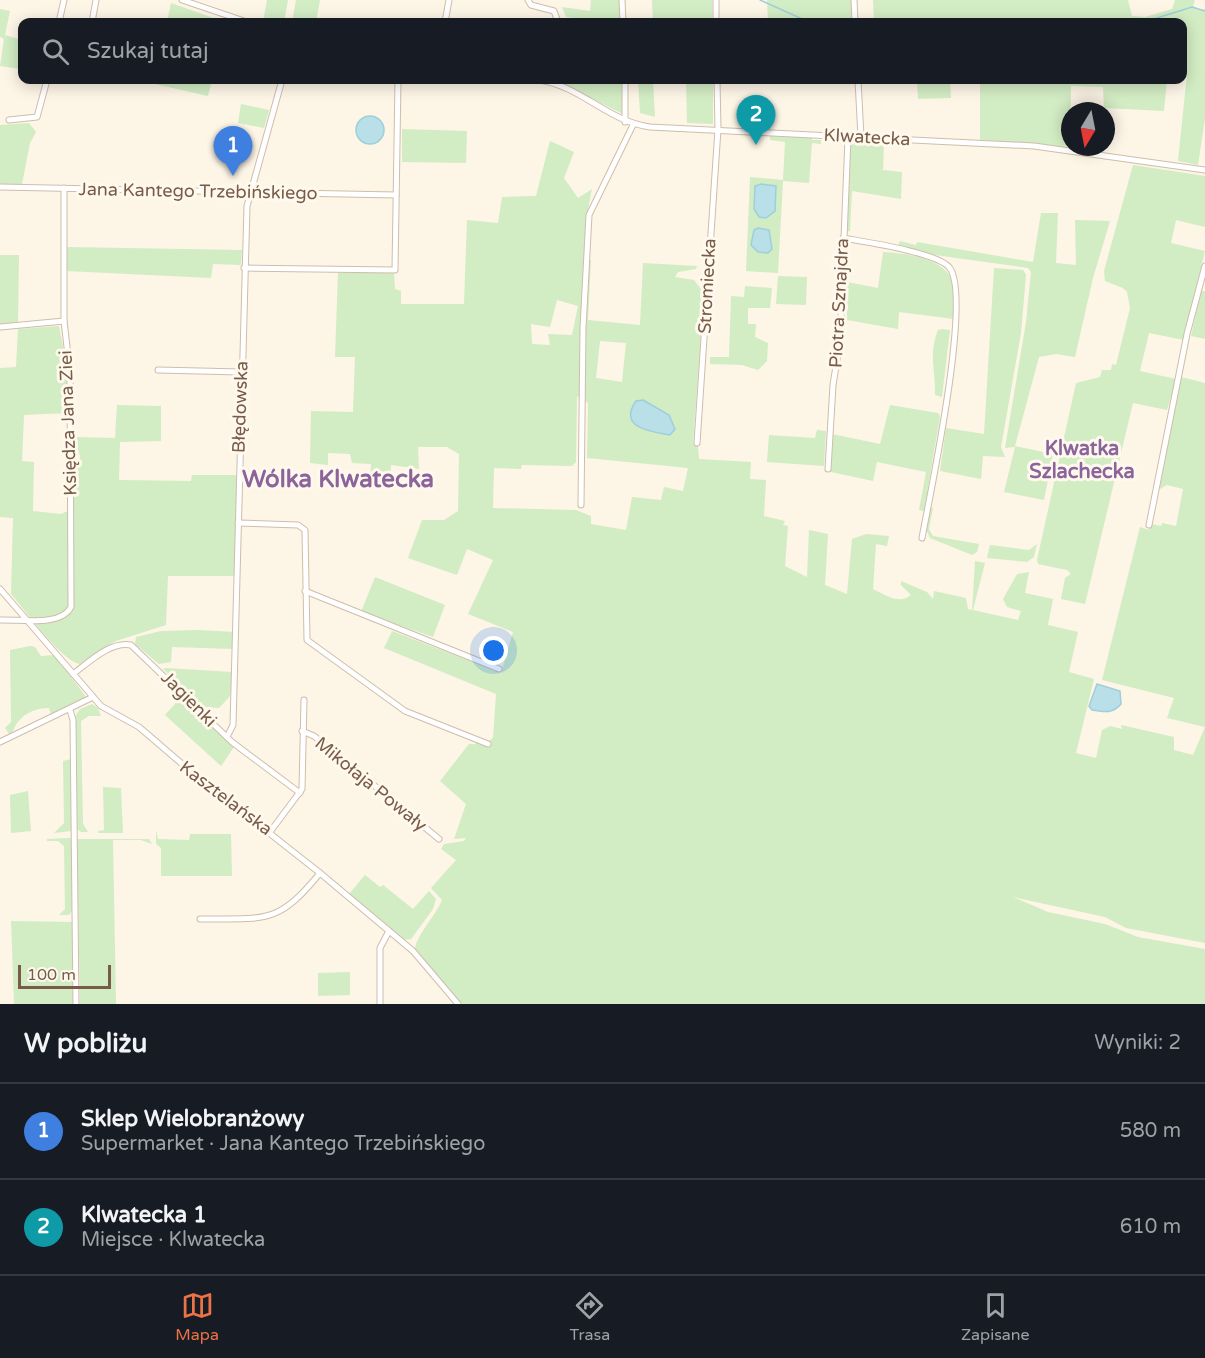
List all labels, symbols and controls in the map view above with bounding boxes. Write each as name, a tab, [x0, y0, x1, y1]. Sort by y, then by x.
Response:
search box	[18, 18, 1187, 84]
icon: search	[39, 35, 72, 68]
text: Szukaj tutaj	[87, 38, 209, 64]
pin: 2	[736, 96, 776, 145]
north arrow	[1061, 102, 1115, 156]
street label: Klwatecka	[823, 124, 911, 150]
pin: 1	[214, 126, 252, 176]
street label: Jana Kantego Trzebińskiego	[78, 178, 318, 204]
street label: Stromiecka	[694, 238, 720, 334]
street label: Piotra Sznajdra	[825, 238, 853, 368]
street label: Księdza Jana Ziei	[54, 350, 82, 496]
street label: Błędowska	[227, 361, 253, 453]
district label: Klwatka Szlachecka	[1029, 437, 1135, 484]
district label: Wólka Klwatecka	[242, 465, 434, 494]
your location	[479, 636, 508, 665]
street label: Jagienki	[157, 667, 221, 731]
street label: Mikołaja Powały	[311, 732, 432, 836]
street label: Kasztelańska	[175, 756, 277, 840]
scale bar	[18, 962, 111, 990]
text: 100 m	[27, 965, 76, 985]
text: W pobliżu	[24, 1028, 147, 1059]
text: Wyniki: 2	[1094, 1031, 1181, 1055]
text: Sklep Wielobranżowy	[81, 1106, 304, 1132]
text: 1	[37, 1119, 50, 1143]
text: 580 m	[1120, 1119, 1181, 1143]
text: Supermarket · Jana Kantego Trzebińskiego	[81, 1132, 485, 1156]
text: Klwatecka 1	[81, 1202, 207, 1228]
text: 2	[37, 1215, 50, 1239]
text: 610 m	[1120, 1215, 1181, 1239]
text: Miejsce · Klwatecka	[81, 1228, 265, 1252]
tab: Mapa	[175, 1289, 219, 1345]
tab: Trasa	[570, 1289, 610, 1345]
tab: Zapisane	[961, 1289, 1030, 1345]

